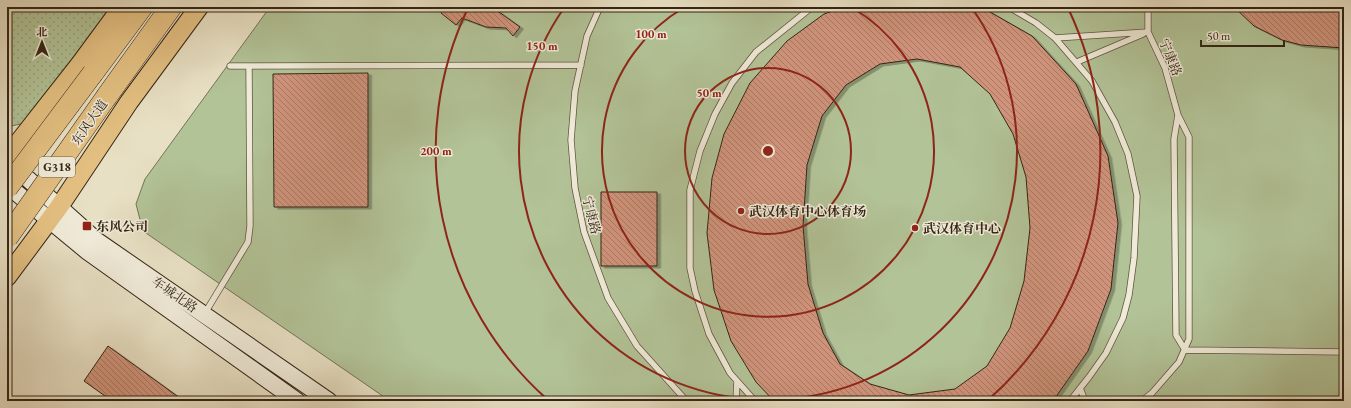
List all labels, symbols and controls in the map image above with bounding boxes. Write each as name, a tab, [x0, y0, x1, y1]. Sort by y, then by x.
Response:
north arrow	[22, 22, 62, 62]
scale bar	[1201, 22, 1284, 48]
text: 北	[37, 25, 48, 39]
text: 100 m	[635, 26, 667, 42]
text: 50 m	[1207, 28, 1231, 44]
street label: 宁康路	[1155, 36, 1186, 78]
text: 150 m	[526, 38, 558, 54]
text: 50 m	[696, 85, 722, 101]
street label: 东风大道	[68, 96, 111, 148]
text: 200 m	[420, 143, 452, 159]
centre of rings	[761, 144, 775, 158]
road number: G318	[39, 157, 75, 177]
street label: 宁康路	[579, 194, 604, 236]
place label: 武汉体育中心体育场	[749, 203, 866, 220]
marker: 武汉体育中心体育场	[736, 206, 746, 216]
place label: 东风公司	[96, 218, 148, 235]
marker: 东风公司	[81, 220, 93, 232]
place label: 武汉体育中心	[923, 220, 1001, 237]
marker: 武汉体育中心	[910, 223, 920, 233]
street label: 车城北路	[149, 273, 201, 316]

